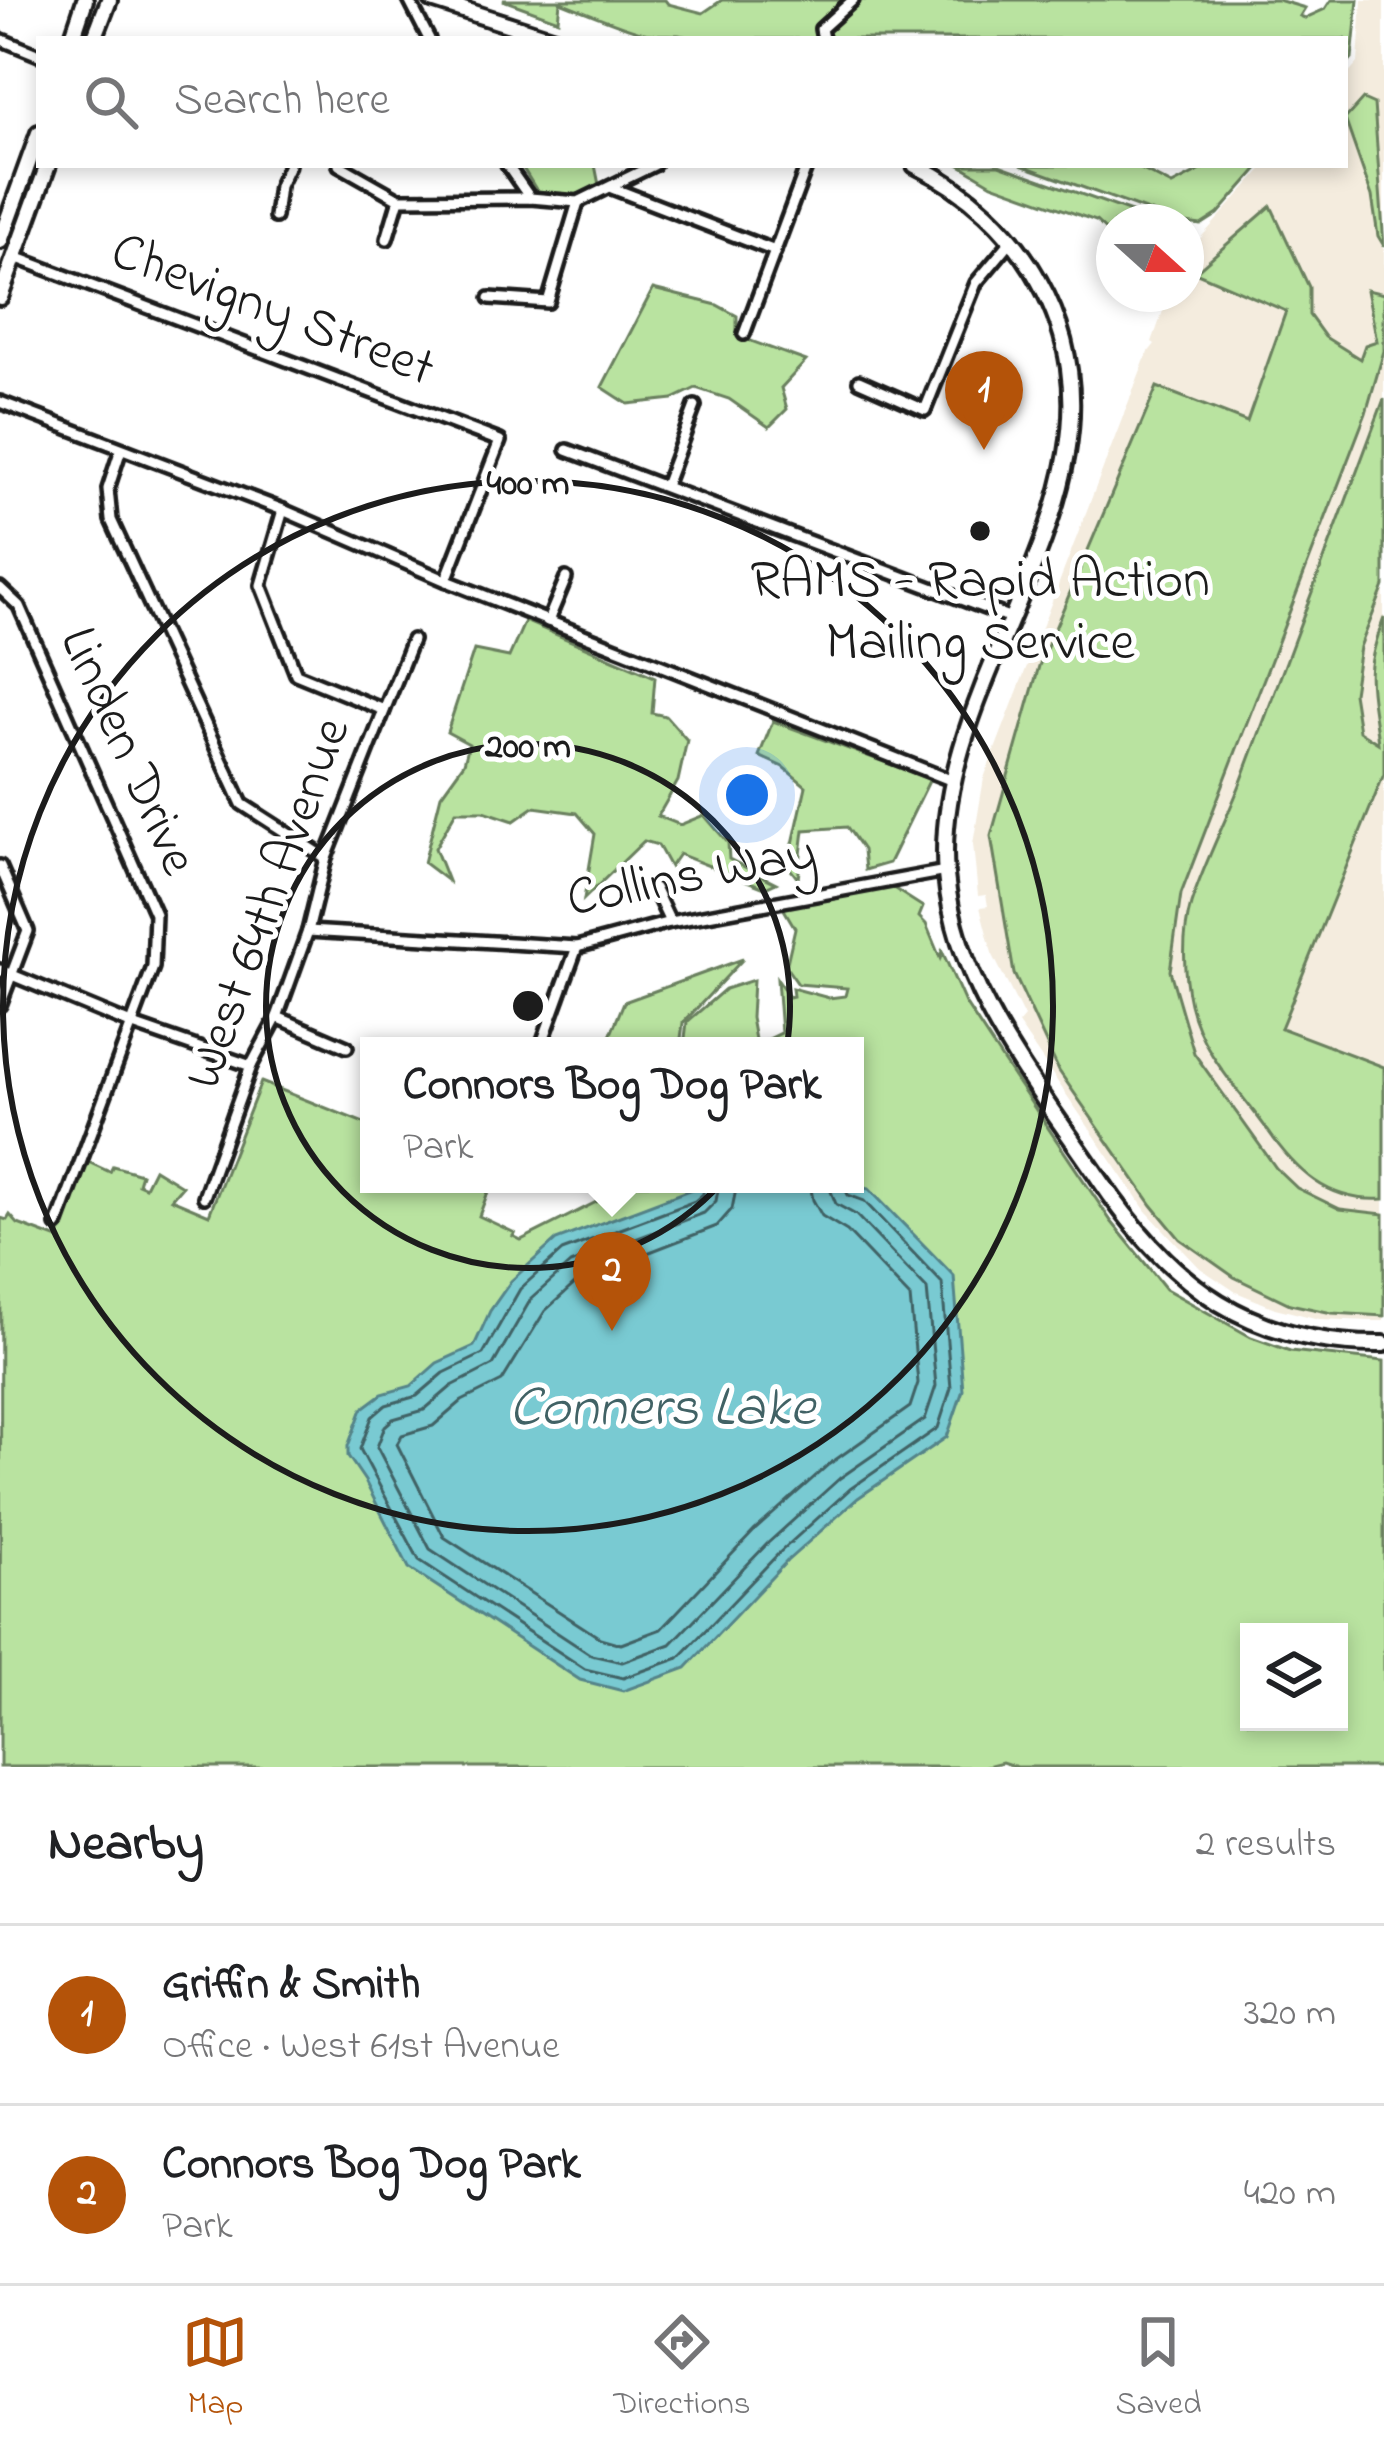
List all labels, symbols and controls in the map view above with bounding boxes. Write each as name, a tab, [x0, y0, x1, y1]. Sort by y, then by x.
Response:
search box	[36, 36, 1348, 168]
icon: search	[78, 69, 144, 135]
text: Search here	[174, 69, 390, 135]
north arrow	[1096, 204, 1204, 312]
street label: Chevigny Street	[99, 215, 445, 410]
pin: 1	[945, 351, 1023, 450]
text: 400 m	[487, 459, 569, 512]
marker: RAMS - Rapid Action Mailing Service	[967, 518, 993, 544]
place label: RAMS - Rapid Action Mailing Service	[750, 544, 1210, 685]
street label: Linden Drive	[37, 616, 216, 889]
street label: West 64th Avenue	[167, 707, 374, 1101]
text: 200 m	[484, 722, 571, 775]
your location	[717, 765, 777, 825]
street label: Collins Way	[561, 816, 823, 940]
centre of rings	[507, 985, 549, 1027]
popup	[360, 1037, 864, 1193]
text: Connors Bog Dog Park	[403, 1054, 821, 1120]
text: Park	[403, 1120, 473, 1177]
pin: 2	[573, 1232, 651, 1331]
water label: Conners Lake	[509, 1369, 817, 1452]
map controls	[1240, 1623, 1348, 1731]
button: layers	[1240, 1623, 1348, 1731]
text: Nearby	[48, 1808, 204, 1883]
text: 2 results	[1196, 1817, 1336, 1874]
text: Griffin & Smith	[162, 1953, 420, 2019]
text: 1	[81, 1986, 93, 2043]
text: 320 m	[1244, 1986, 1336, 2043]
text: Office · West 61st Avenue	[162, 2019, 559, 2076]
text: Connors Bog Dog Park	[162, 2133, 580, 2199]
text: 2	[77, 2166, 97, 2223]
text: 420 m	[1244, 2166, 1336, 2223]
text: Park	[162, 2199, 232, 2256]
tab: Map	[182, 2309, 248, 2429]
tab: Directions	[613, 2309, 751, 2429]
tab: Saved	[1115, 2309, 1202, 2429]

